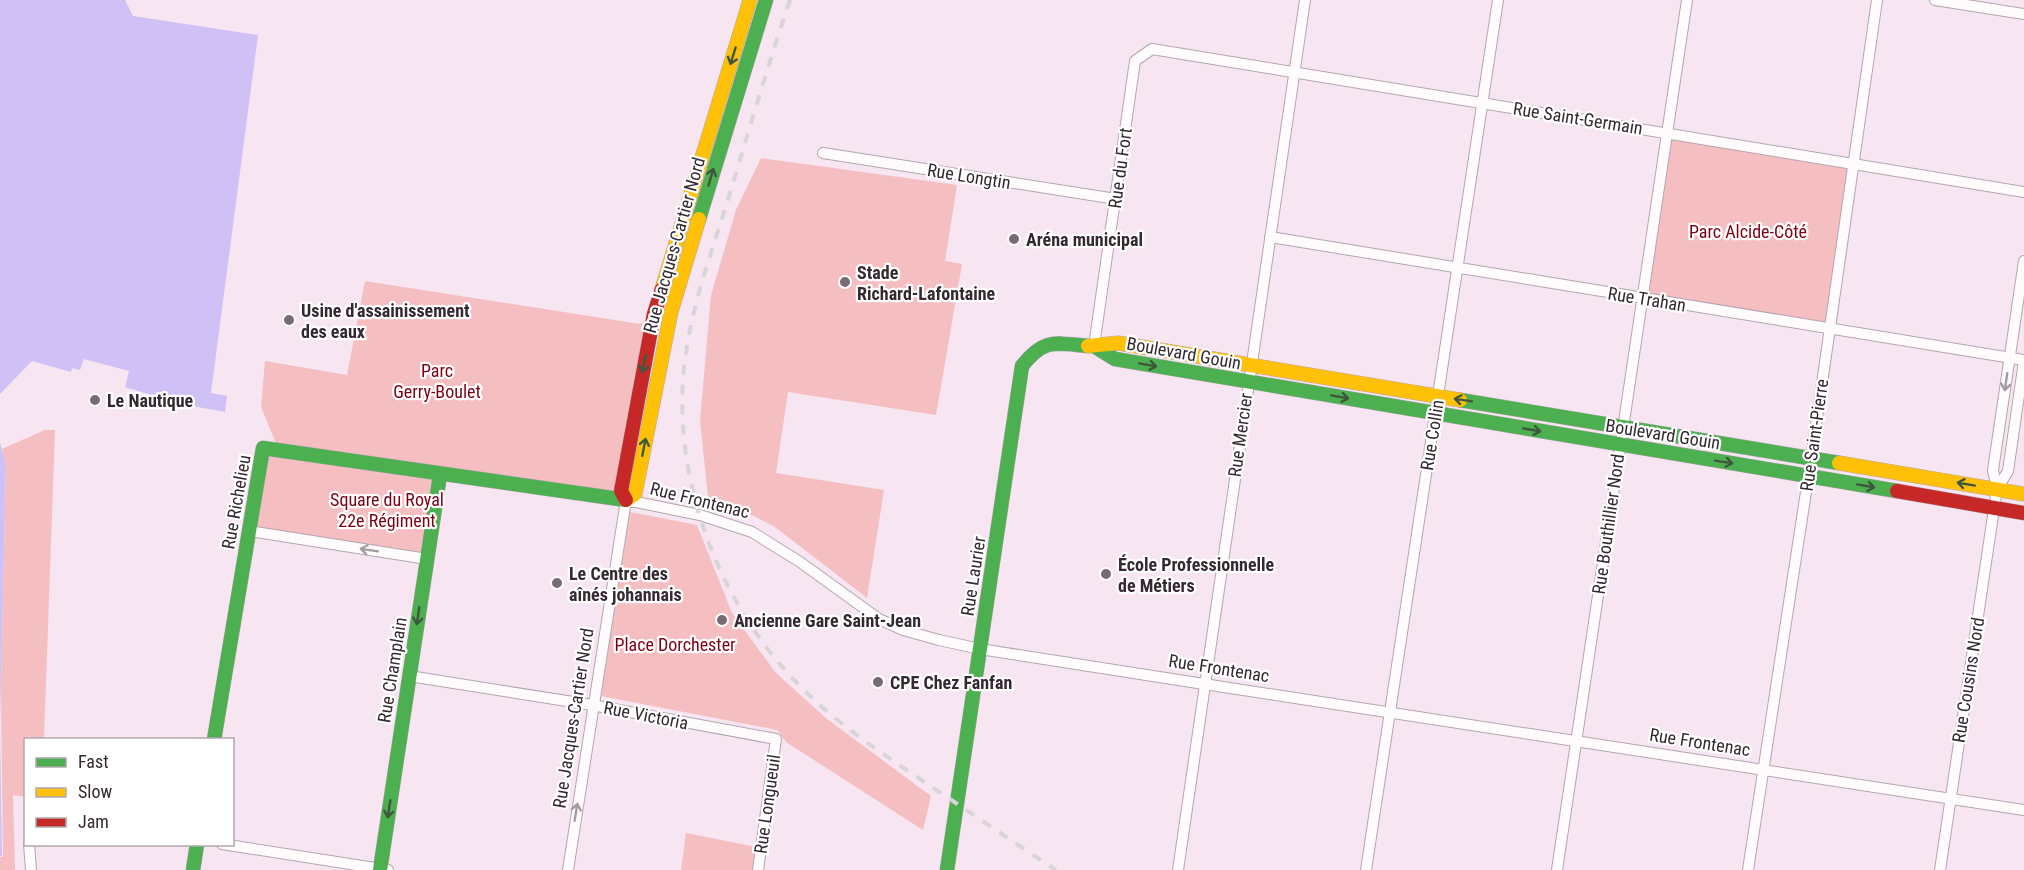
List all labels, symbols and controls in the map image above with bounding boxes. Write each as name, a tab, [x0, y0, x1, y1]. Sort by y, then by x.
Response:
one-way arrow	[727, 46, 738, 65]
street label: Rue Saint-Germain	[1512, 97, 1644, 139]
street label: Rue du Fort	[1104, 126, 1136, 210]
street label: Rue Jacques-Cartier Nord	[639, 155, 709, 335]
street label: Rue Longtin	[926, 159, 1012, 193]
one-way arrow	[706, 168, 717, 187]
park label: Parc Alcide-Côté	[1689, 221, 1807, 242]
place label: Aréna municipal	[1026, 229, 1143, 250]
marker: Aréna municipal	[1007, 232, 1021, 246]
place label: Stade Richard-Lafontaine	[857, 262, 996, 304]
marker: Stade Richard-Lafontaine	[838, 275, 852, 289]
street label: Rue Trahan	[1606, 282, 1688, 316]
place label: Usine d'assainissement des eaux	[301, 300, 470, 342]
marker: Usine d'assainissement des eaux	[282, 313, 296, 327]
street label: Boulevard Gouin	[1125, 333, 1243, 373]
one-way arrow	[638, 354, 649, 373]
park label: Parc Gerry-Boulet	[393, 360, 481, 402]
one-way arrow	[1137, 360, 1157, 371]
one-way arrow	[2001, 371, 2012, 391]
street label: Rue Saint-Pierre	[1796, 377, 1832, 493]
place label: Le Nautique	[107, 390, 194, 411]
street label: Rue Mercier	[1224, 391, 1256, 478]
one-way arrow	[1329, 392, 1349, 403]
marker: Le Nautique	[88, 393, 102, 407]
one-way arrow	[1454, 395, 1473, 406]
street label: Rue Collin	[1416, 398, 1448, 472]
street label: Boulevard Gouin	[1604, 415, 1722, 453]
one-way arrow	[1522, 425, 1541, 436]
one-way arrow	[639, 438, 650, 458]
street label: Rue Richelieu	[217, 453, 255, 551]
street label: Rue Bouthillier Nord	[1588, 453, 1628, 595]
one-way arrow	[1714, 457, 1734, 468]
street label: Rue Frontenac	[648, 478, 752, 522]
one-way arrow	[1957, 478, 1977, 489]
one-way arrow	[1855, 481, 1875, 492]
park label: Square du Royal 22e Régiment	[330, 489, 444, 531]
street label: Rue Laurier	[956, 534, 990, 617]
one-way arrow	[360, 544, 380, 555]
place label: École Professionnelle de Métiers	[1118, 554, 1275, 596]
place label: Le Centre des aînés johannais	[569, 563, 682, 605]
marker: École Professionnelle de Métiers	[1099, 567, 1113, 581]
marker: Le Centre des aînés johannais	[550, 576, 564, 590]
one-way arrow	[413, 606, 424, 626]
place label: Ancienne Gare Saint-Jean	[734, 610, 921, 631]
marker: Ancienne Gare Saint-Jean	[715, 613, 729, 627]
street label: Rue Champlain	[373, 616, 411, 724]
street label: Rue Cousins Nord	[1948, 616, 1988, 744]
street label: Rue Jacques-Cartier Nord	[548, 626, 598, 810]
park label: Place Dorchester	[614, 634, 736, 655]
street label: Rue Frontenac	[1167, 650, 1271, 686]
place label: CPE Chez Fanfan	[890, 672, 1012, 693]
marker: CPE Chez Fanfan	[871, 675, 885, 689]
street label: Rue Victoria	[602, 697, 690, 733]
street label: Rue Frontenac	[1648, 724, 1752, 760]
legend	[24, 738, 234, 846]
text: Fast	[78, 751, 109, 772]
street label: Rue Longueuil	[750, 753, 784, 855]
text: Slow	[78, 781, 113, 802]
one-way arrow	[383, 799, 394, 819]
one-way arrow	[571, 803, 582, 823]
text: Jam	[78, 811, 109, 832]

